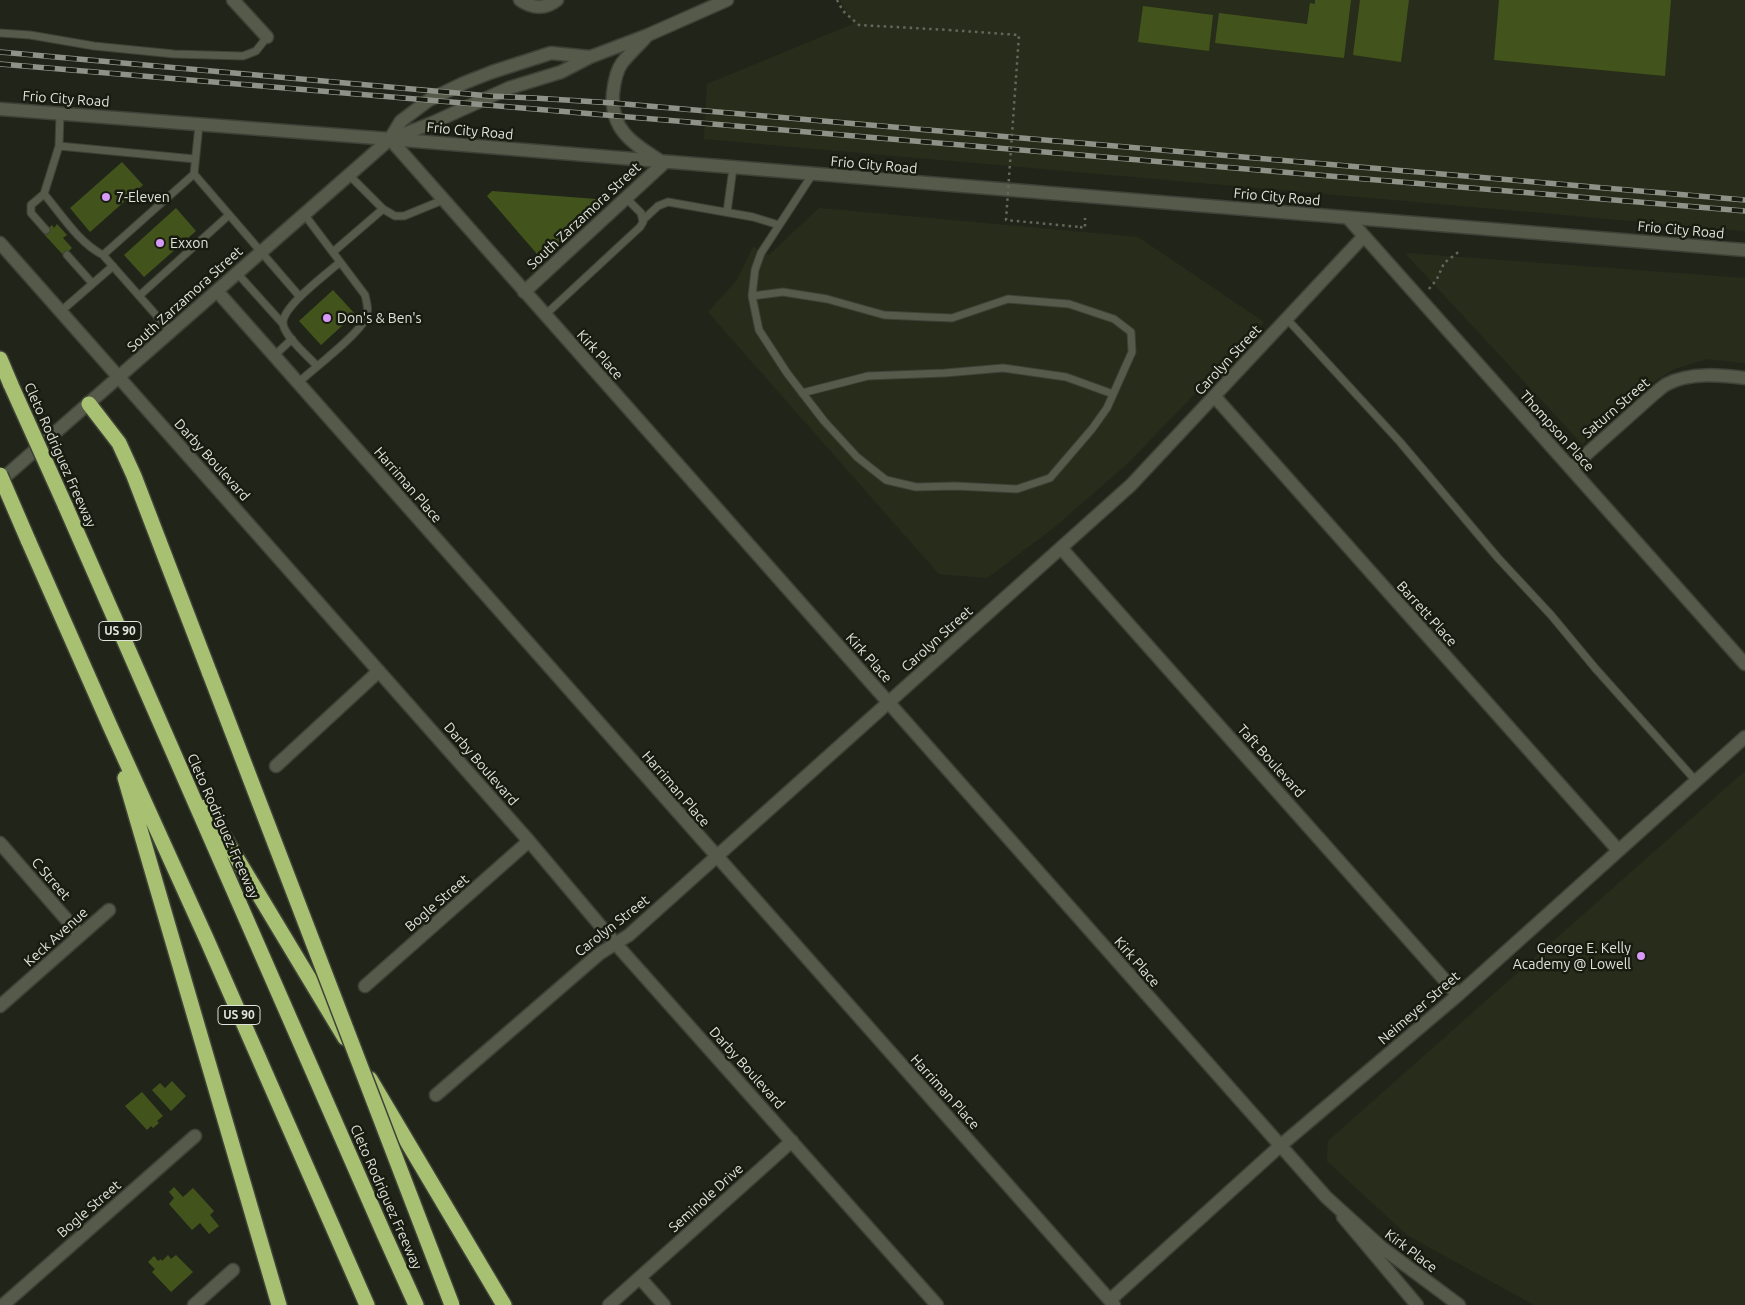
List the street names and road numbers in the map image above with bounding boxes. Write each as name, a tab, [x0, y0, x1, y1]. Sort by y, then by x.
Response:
street label: Frio City Road	[22, 88, 110, 110]
street label: Frio City Road	[426, 119, 514, 143]
street label: Frio City Road	[830, 153, 918, 177]
street label: South Zarzamora Street	[524, 159, 644, 273]
street label: Frio City Road	[1233, 185, 1321, 209]
street label: Frio City Road	[1637, 218, 1725, 242]
street label: South Zarzamora Street	[124, 243, 246, 355]
street label: Carolyn Street	[1191, 321, 1265, 399]
street label: Kirk Place	[573, 327, 627, 383]
street label: Saturn Street	[1579, 374, 1653, 442]
street label: Cleto Rodriguez Freeway	[20, 380, 100, 530]
street label: Thompson Place	[1516, 387, 1598, 475]
street label: Darby Boulevard	[171, 416, 253, 504]
street label: Harriman Place	[371, 444, 445, 526]
street label: Barrett Place	[1393, 578, 1461, 650]
street label: Carolyn Street	[898, 603, 976, 675]
road number: US 90	[99, 622, 141, 640]
street label: Kirk Place	[842, 630, 896, 686]
street label: Darby Boulevard	[440, 719, 522, 809]
street label: Taft Boulevard	[1234, 721, 1308, 801]
street label: Harriman Place	[639, 748, 713, 830]
street label: Cleto Rodriguez Freeway	[183, 751, 263, 901]
street label: C Street	[28, 854, 74, 904]
street label: Bogle Street	[402, 871, 472, 935]
street label: Carolyn Street	[571, 892, 653, 960]
street label: Keck Avenue	[21, 904, 91, 970]
street label: Kirk Place	[1111, 933, 1163, 991]
street label: Neimeyer Street	[1375, 968, 1463, 1048]
road number: US 90	[218, 1006, 260, 1024]
street label: Darby Boulevard	[706, 1024, 788, 1112]
street label: Harriman Place	[907, 1051, 983, 1133]
street label: Cleto Rodriguez Freeway	[346, 1122, 426, 1272]
street label: Seminole Drive	[665, 1160, 747, 1236]
street label: Bogle Street	[54, 1177, 124, 1241]
street label: Kirk Place	[1381, 1226, 1441, 1276]

